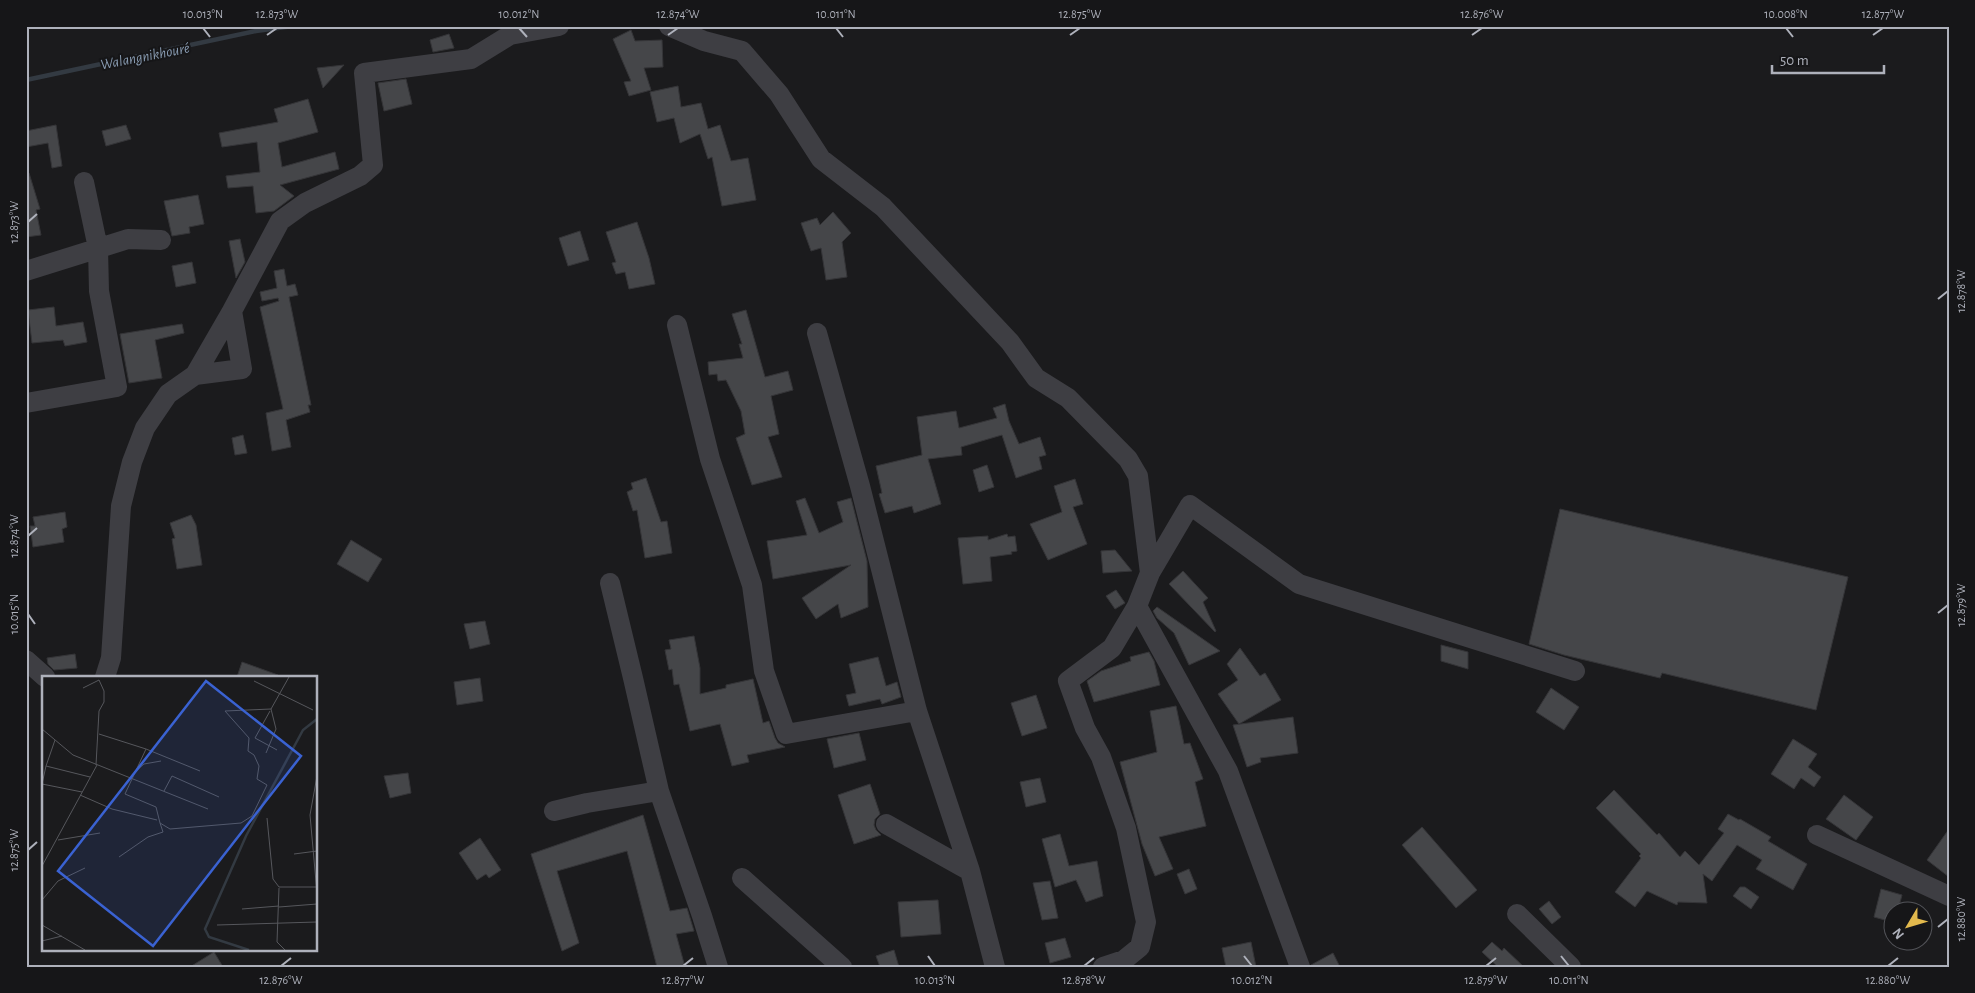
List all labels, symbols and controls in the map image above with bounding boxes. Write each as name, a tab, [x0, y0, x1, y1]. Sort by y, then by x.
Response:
text: 10.013°N	[183, 8, 223, 20]
text: 12.873°W	[256, 8, 298, 20]
text: 10.012°N	[499, 8, 539, 20]
text: 12.874°W	[656, 8, 700, 20]
text: 10.011°N	[816, 8, 856, 20]
text: 12.875°W	[1059, 8, 1102, 20]
text: 12.876°W	[1460, 8, 1504, 20]
text: 10.008°N	[1764, 8, 1808, 20]
text: 12.877°W	[1862, 8, 1904, 20]
water label: Walangnikhouré	[99, 40, 191, 72]
scale bar	[1772, 42, 1885, 74]
text: 50 m	[1780, 53, 1809, 68]
text: 12.873°W	[8, 201, 20, 243]
text: 12.878°W	[1955, 269, 1967, 313]
text: 12.874°W	[8, 514, 20, 558]
text: 12.879°W	[1955, 583, 1967, 627]
text: 10.015°N	[8, 594, 20, 634]
inset map	[42, 676, 318, 950]
text: 12.875°W	[8, 828, 20, 871]
text: 12.880°W	[1955, 896, 1967, 941]
north arrow	[1882, 900, 1932, 950]
text: N	[1890, 925, 1907, 942]
text: 12.876°W	[259, 974, 303, 986]
text: 12.877°W	[662, 974, 704, 986]
text: 10.013°N	[915, 974, 955, 986]
text: 12.878°W	[1062, 974, 1106, 986]
text: 10.012°N	[1232, 974, 1272, 986]
text: 12.879°W	[1464, 974, 1508, 986]
text: 10.011°N	[1549, 974, 1589, 986]
text: 12.880°W	[1866, 974, 1911, 986]

